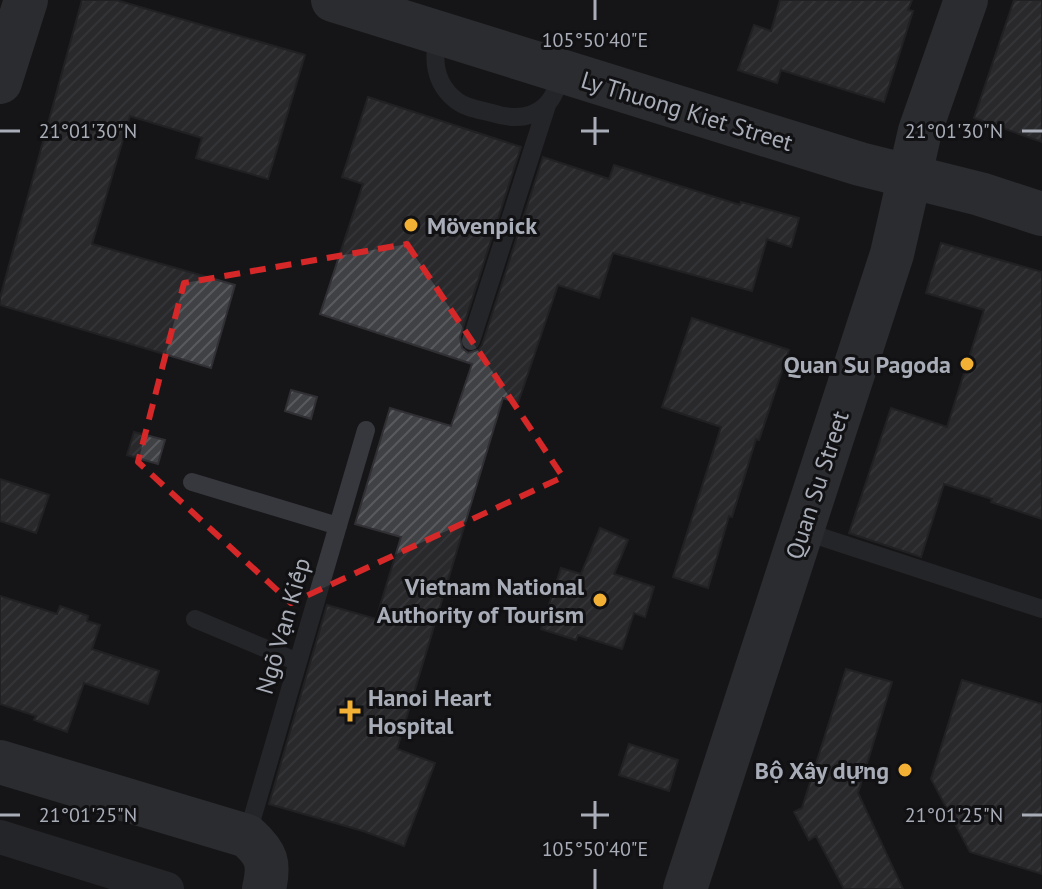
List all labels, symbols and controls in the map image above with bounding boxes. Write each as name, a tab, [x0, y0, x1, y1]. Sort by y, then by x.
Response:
text: 105°50'40"E	[542, 27, 648, 53]
street label: Ly Thuong Kiet Street	[577, 64, 797, 158]
text: 21°01'30"N	[39, 118, 137, 144]
text: 21°01'30"N	[905, 118, 1003, 144]
place label: Mövenpick	[427, 210, 537, 241]
marker: Mövenpick	[402, 216, 420, 234]
place label: Quan Su Pagoda	[784, 349, 951, 380]
marker: Quan Su Pagoda	[958, 355, 976, 373]
street label: Quan Su Street	[778, 407, 856, 563]
street label: Ngõ Vạn Kiếp	[249, 554, 317, 698]
place label: Vietnam National Authority of Tourism	[377, 571, 585, 630]
marker: Vietnam National Authority of Tourism	[591, 591, 609, 609]
place label: Hanoi Heart Hospital	[368, 682, 492, 741]
marker: Hanoi Heart Hospital	[339, 700, 361, 722]
place label: Bộ Xây dựng	[755, 755, 889, 786]
marker: Bộ Xây dựng	[896, 761, 914, 779]
text: 21°01'25"N	[39, 802, 137, 828]
text: 21°01'25"N	[905, 802, 1003, 828]
text: 105°50'40"E	[542, 836, 648, 862]

